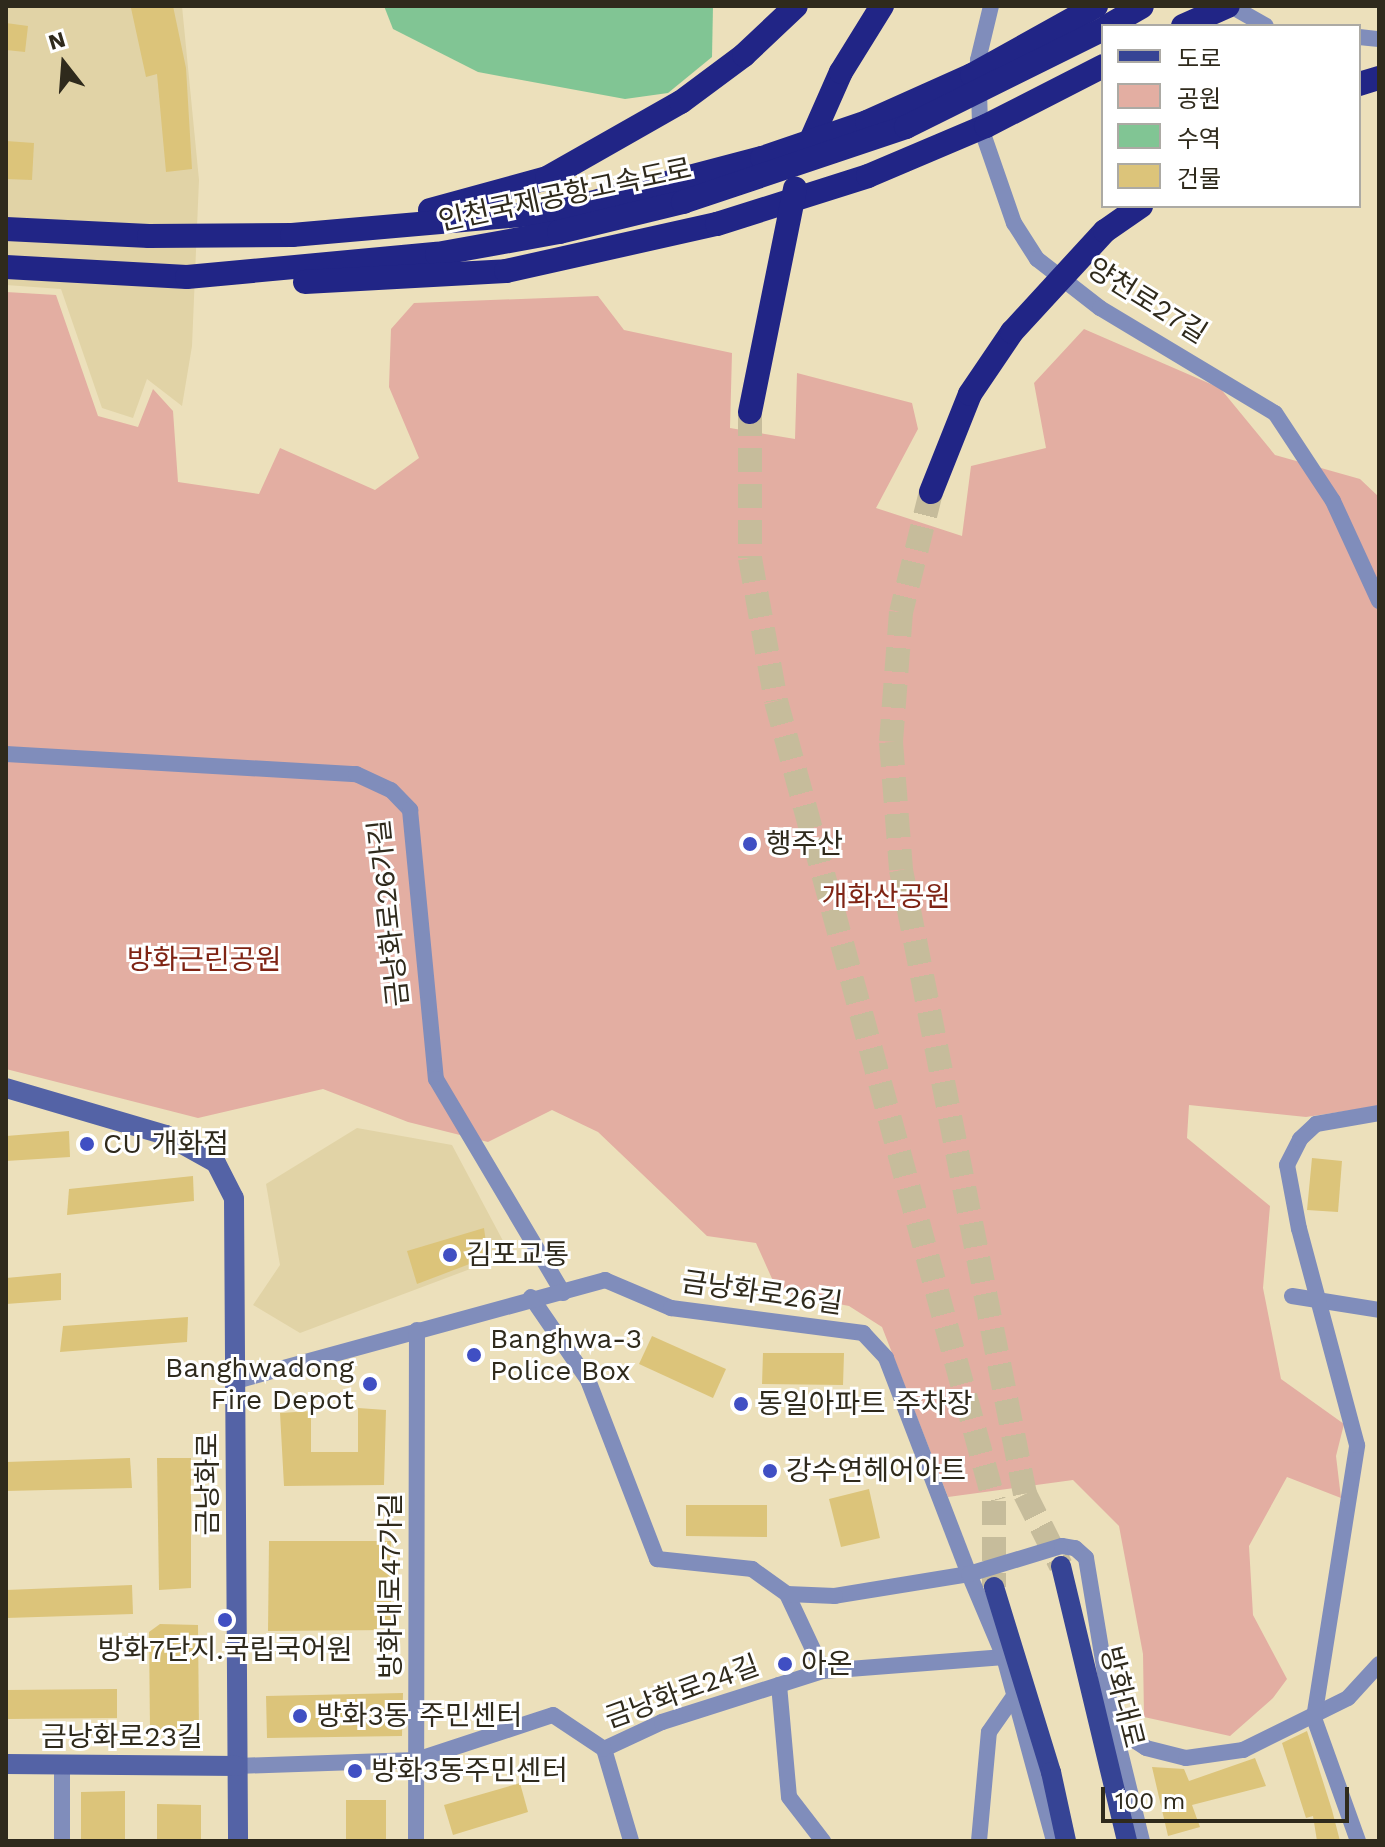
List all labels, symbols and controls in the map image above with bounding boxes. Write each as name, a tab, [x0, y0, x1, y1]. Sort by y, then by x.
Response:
north arrow	[24, 24, 104, 104]
legend	[1101, 24, 1361, 208]
text: N	[45, 26, 68, 55]
text: 도로	[1177, 45, 1221, 73]
text: 공원	[1177, 85, 1221, 113]
text: 수역	[1177, 125, 1221, 153]
street label: 인천국제공항고속도로	[436, 152, 694, 238]
text: 건물	[1177, 165, 1221, 193]
street label: 양천로27길	[1081, 251, 1213, 351]
street label: 금낭화로26가길	[362, 818, 416, 1008]
place label: 행주산	[766, 827, 843, 861]
marker: 행주산	[741, 835, 759, 853]
park label: 개화산공원	[822, 880, 950, 914]
park label: 방화근린공원	[127, 943, 281, 977]
place label: CU 개화점	[103, 1127, 229, 1161]
marker: CU 개화점	[78, 1135, 96, 1153]
place label: 김포교통	[466, 1238, 569, 1272]
marker: 김포교통	[441, 1246, 459, 1264]
street label: 금낭화로26길	[679, 1265, 845, 1321]
place label: Banghwa-3 Police Box	[490, 1322, 642, 1388]
marker: Banghwa-3 Police Box	[465, 1346, 483, 1364]
place label: Banghwadong Fire Depot	[165, 1351, 354, 1417]
marker: Banghwadong Fire Depot	[361, 1375, 379, 1393]
place label: 동일아파트 주차장	[757, 1387, 973, 1421]
marker: 동일아파트 주차장	[732, 1395, 750, 1413]
street label: 금낭화로	[191, 1432, 225, 1536]
place label: 강수연헤어아트	[786, 1454, 966, 1488]
marker: 강수연헤어아트	[761, 1462, 779, 1480]
street label: 방화대로47가길	[374, 1493, 408, 1679]
marker: 방화7단지.국립국어원	[216, 1611, 234, 1629]
place label: 방화7단지.국립국어원	[98, 1633, 352, 1667]
street label: 방화대로	[1093, 1643, 1151, 1751]
place label: 아온	[801, 1647, 853, 1681]
street label: 금낭화로24길	[600, 1649, 764, 1735]
marker: 아온	[776, 1655, 794, 1673]
place label: 방화3동 주민센터	[316, 1699, 522, 1733]
marker: 방화3동 주민센터	[291, 1707, 309, 1725]
street label: 금낭화로23길	[41, 1720, 203, 1754]
place label: 방화3동주민센터	[371, 1754, 568, 1788]
marker: 방화3동주민센터	[346, 1762, 364, 1780]
scale bar	[1105, 1771, 1353, 1821]
text: 100 m	[1115, 1787, 1185, 1815]

